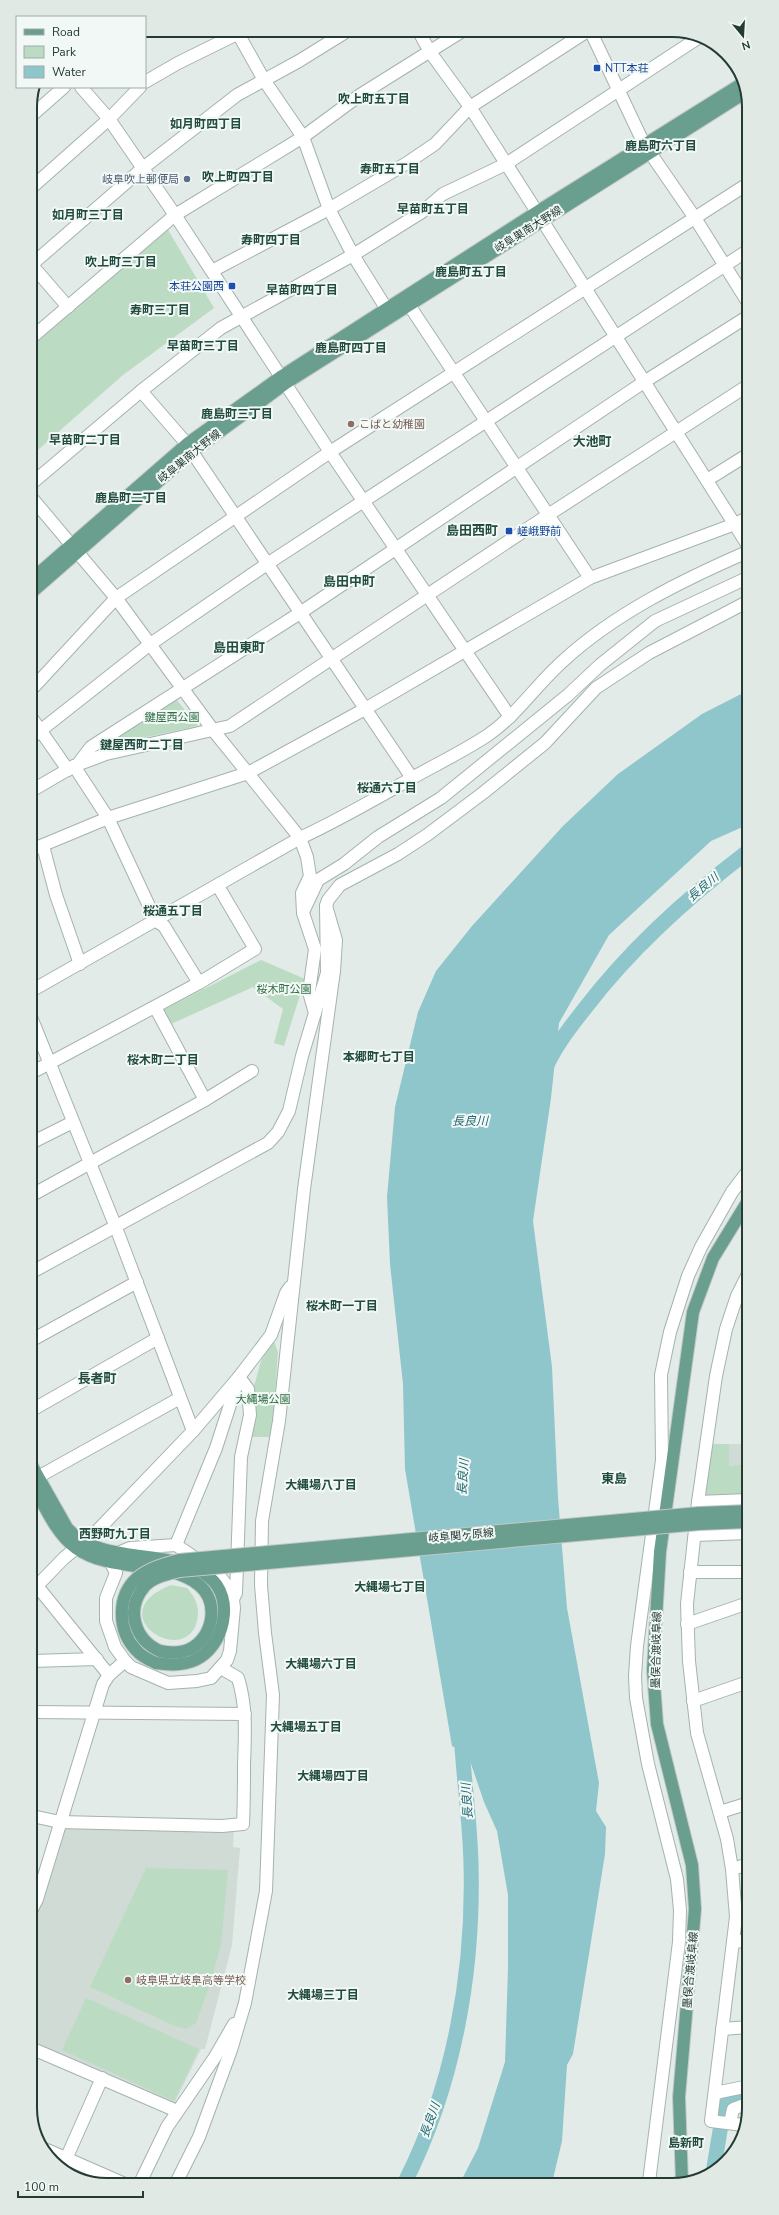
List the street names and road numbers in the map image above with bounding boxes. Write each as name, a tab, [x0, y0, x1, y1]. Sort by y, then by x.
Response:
street label: 岐阜巣南大野線	[492, 203, 565, 256]
street label: 岐阜巣南大野線	[155, 426, 224, 486]
street label: 岐阜関ヶ原線	[428, 1525, 495, 1546]
street label: 墨俣合渡岐阜線	[648, 1611, 665, 1689]
street label: 墨俣合渡岐阜線	[680, 1931, 701, 2009]

